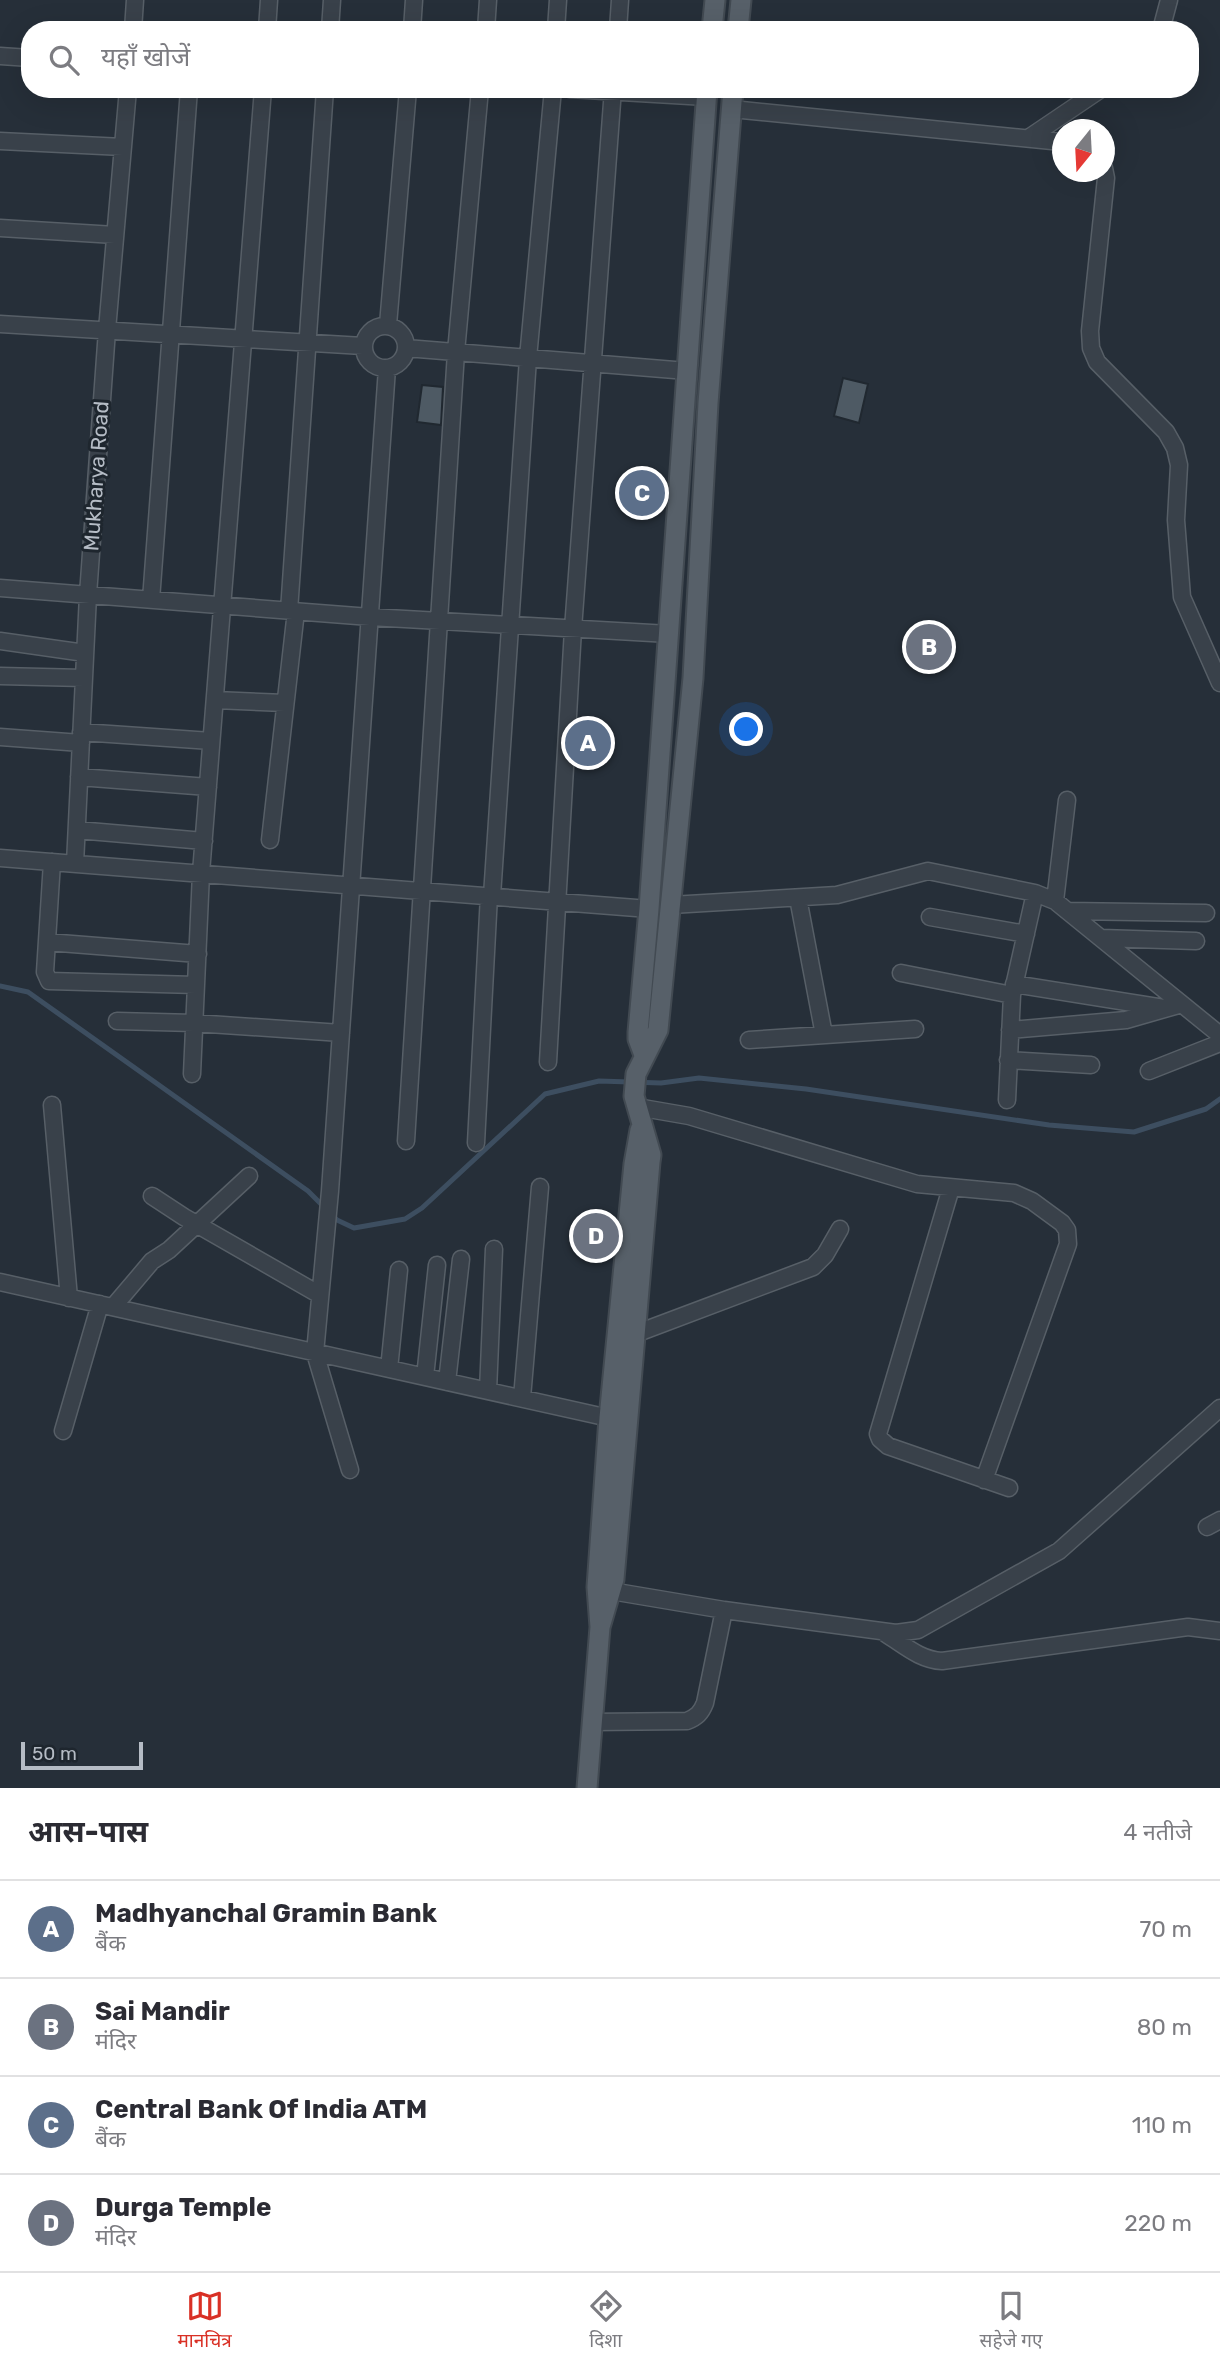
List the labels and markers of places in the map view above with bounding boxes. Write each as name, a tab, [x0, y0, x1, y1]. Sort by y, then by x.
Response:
pin: C	[619, 467, 665, 519]
pin: B	[906, 621, 952, 673]
pin: A	[565, 717, 611, 769]
pin: D	[573, 1210, 619, 1262]

